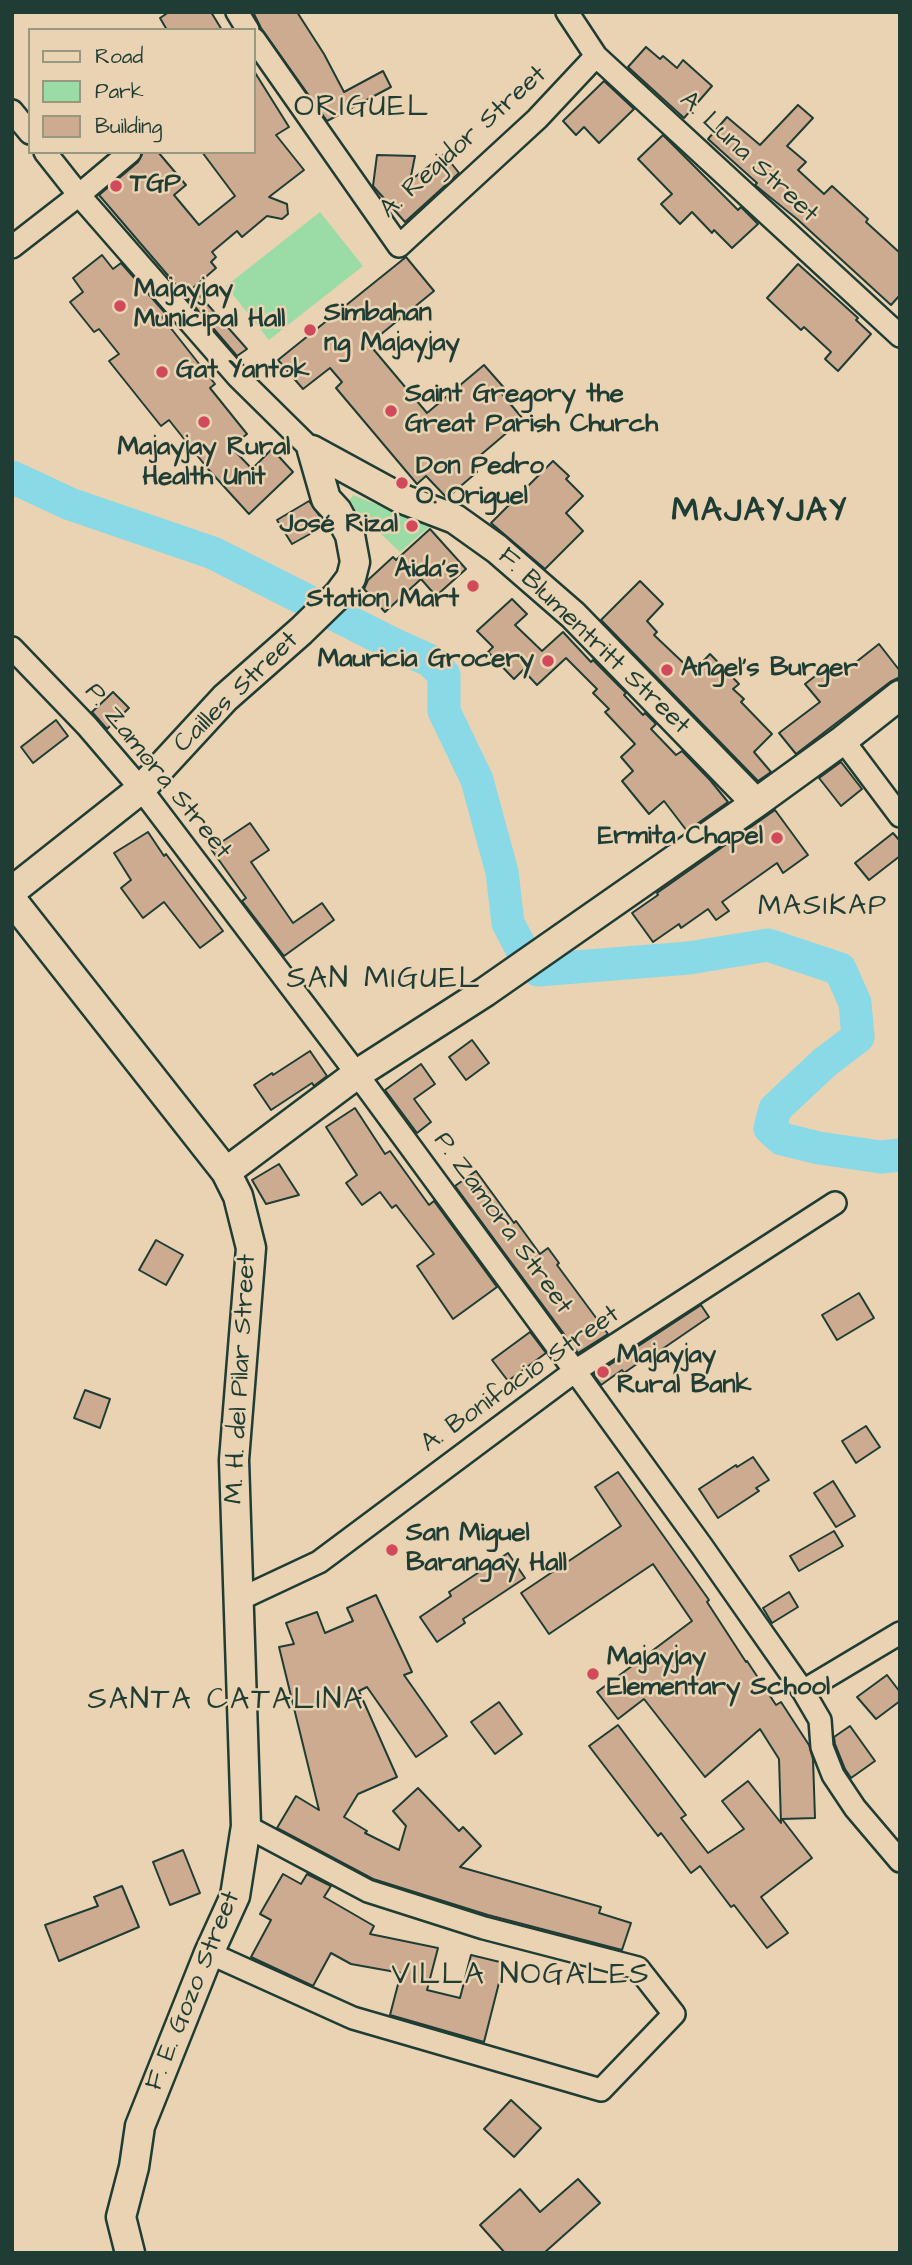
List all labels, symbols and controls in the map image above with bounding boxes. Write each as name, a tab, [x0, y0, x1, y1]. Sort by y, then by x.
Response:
legend	[28, 28, 256, 154]
text: Road	[95, 42, 143, 71]
street label: A. Regidor Street	[374, 60, 554, 226]
text: Park	[95, 77, 144, 106]
street label: A. Luna Street	[672, 86, 824, 230]
district label: ORIGUEL	[295, 91, 429, 127]
text: Building	[95, 112, 162, 141]
place label: TGP	[130, 170, 181, 202]
marker: TGP	[108, 178, 124, 194]
place label: Majayjay Municipal Hall	[134, 275, 285, 336]
marker: Majayjay Municipal Hall	[112, 298, 128, 314]
place label: Simbahan ng Majayjay	[324, 299, 460, 360]
marker: Simbahan ng Majayjay	[302, 322, 318, 338]
place label: Gat Yantok	[176, 356, 309, 388]
marker: Gat Yantok	[154, 364, 170, 380]
place label: Saint Gregory the Great Parish Church	[405, 380, 658, 442]
marker: Saint Gregory the Great Parish Church	[383, 403, 399, 419]
marker: Majayjay Rural Health Unit	[196, 414, 212, 430]
place label: Majayjay Rural Health Unit	[118, 433, 290, 494]
place label: Don Pedro O. Origuel	[416, 452, 544, 514]
marker: Don Pedro O. Origuel	[394, 475, 410, 491]
district label: MAJAYJAY	[673, 493, 847, 533]
place label: José Rizal	[279, 510, 398, 542]
marker: José Rizal	[404, 518, 420, 534]
street label: F. Blumentritt Street	[490, 542, 696, 742]
place label: Aida's Station Mart	[306, 555, 459, 616]
marker: Aida's Station Mart	[465, 578, 481, 594]
street label: Cailles Street	[168, 626, 306, 760]
place label: Mauricia Grocery	[318, 645, 534, 677]
marker: Mauricia Grocery	[540, 653, 556, 669]
place label: Angel's Burger	[681, 654, 858, 686]
marker: Angel's Burger	[659, 662, 675, 678]
street label: P. Zamora Street	[76, 678, 238, 866]
place label: Ermita Chapel	[598, 822, 763, 854]
marker: Ermita Chapel	[769, 830, 785, 846]
district label: MASIKAP	[759, 891, 887, 925]
district label: SAN MIGUEL	[288, 963, 480, 999]
street label: P. Zamora Street	[426, 1127, 578, 1321]
street label: M. H. del Pilar Street	[220, 1253, 264, 1505]
street label: A. Bonifacio Street	[416, 1300, 626, 1460]
place label: Majayjay Rural Bank	[617, 1341, 751, 1402]
marker: Majayjay Rural Bank	[595, 1364, 611, 1380]
place label: San Miguel Barangay Hall	[406, 1519, 567, 1580]
marker: San Miguel Barangay Hall	[384, 1542, 400, 1558]
place label: Majayjay Elementary School	[607, 1643, 830, 1704]
marker: Majayjay Elementary School	[585, 1666, 601, 1682]
district label: SANTA CATALINA	[89, 1684, 363, 1720]
street label: F. E. Gozo Street	[140, 1887, 248, 2095]
district label: VILLA NOGALES	[393, 1959, 649, 1995]

